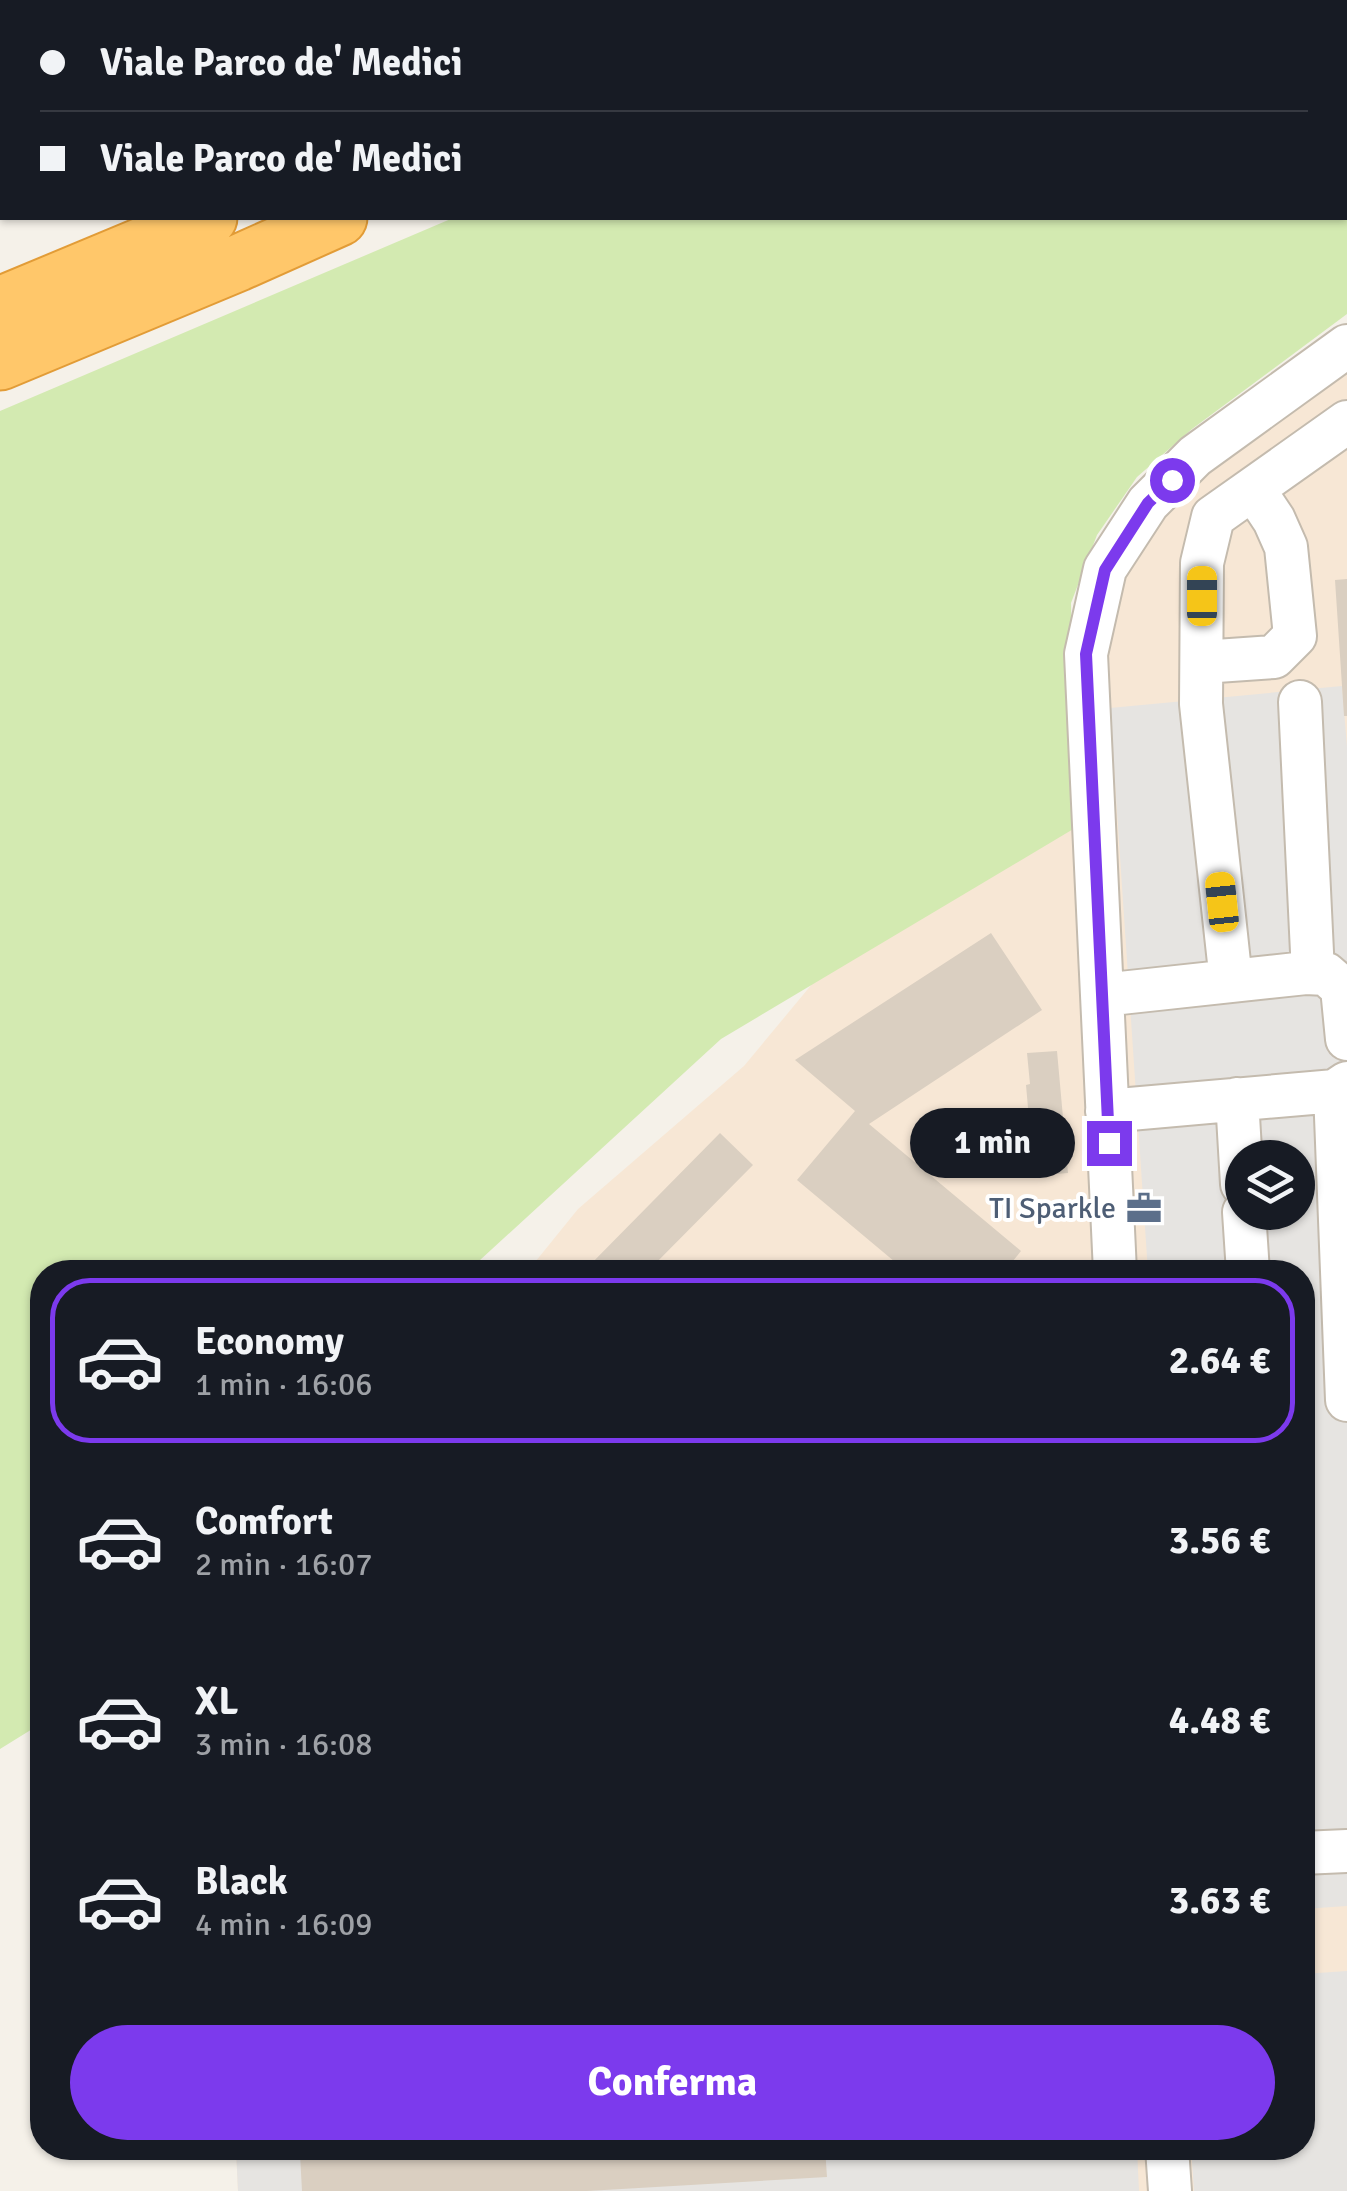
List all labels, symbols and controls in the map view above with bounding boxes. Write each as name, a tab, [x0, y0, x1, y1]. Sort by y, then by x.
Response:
text: Viale Parco de' Medici	[100, 39, 463, 86]
text: Viale Parco de' Medici	[100, 135, 463, 182]
route start	[1150, 458, 1195, 503]
car	[1187, 566, 1217, 626]
car	[1204, 871, 1240, 933]
callout: 1 min	[909, 1108, 1074, 1178]
route end	[1087, 1121, 1132, 1166]
text: 1 min	[954, 1123, 1031, 1162]
map controls	[1225, 1140, 1315, 1230]
button: layers	[1225, 1140, 1315, 1230]
office icon: TI Sparkle	[1125, 1189, 1163, 1227]
place label: TI Sparkle	[989, 1190, 1116, 1227]
icon: car	[75, 1316, 165, 1406]
text: Economy	[195, 1318, 344, 1365]
text: 2.64 €	[1169, 1337, 1270, 1384]
text: 1 min · 16:06	[195, 1365, 373, 1404]
icon: car	[75, 1496, 165, 1586]
text: Comfort	[195, 1498, 333, 1545]
text: 3.56 €	[1169, 1517, 1270, 1564]
text: 2 min · 16:07	[195, 1545, 373, 1584]
icon: car	[75, 1676, 165, 1766]
text: XL	[195, 1678, 238, 1725]
text: 4.48 €	[1169, 1697, 1270, 1744]
text: 3 min · 16:08	[195, 1725, 373, 1764]
icon: car	[75, 1856, 165, 1946]
text: Black	[195, 1858, 288, 1905]
text: 3.63 €	[1169, 1877, 1270, 1924]
text: 4 min · 16:09	[195, 1905, 373, 1944]
button: Conferma	[70, 2025, 1275, 2140]

